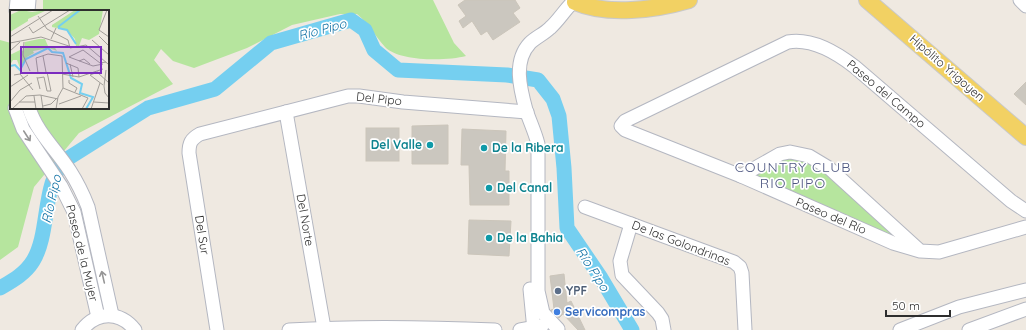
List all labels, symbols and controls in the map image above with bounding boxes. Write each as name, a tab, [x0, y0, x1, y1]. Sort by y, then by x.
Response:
inset map	[10, 10, 109, 109]
water label: Río Pipo	[296, 15, 349, 43]
street label: Hipólito Yrigoyen	[907, 31, 988, 104]
street label: Paseo del Campo	[844, 56, 929, 131]
street label: Del Pipo	[356, 89, 403, 108]
one-way arrow	[23, 130, 31, 141]
place label: Del Valle	[371, 137, 422, 152]
marker: Del Valle	[425, 140, 435, 150]
place label: De la Ribera	[492, 140, 564, 155]
marker: De la Ribera	[479, 143, 489, 153]
district label: COUNTRY CLUB RIO PIPO	[735, 158, 851, 192]
water label: Río Pipo	[38, 172, 65, 225]
place label: Del Canal	[497, 180, 552, 195]
marker: Del Canal	[484, 183, 494, 193]
street label: Del Norte	[294, 193, 318, 247]
street label: Paseo del Río	[794, 194, 869, 237]
street label: Paseo de la Mujer	[63, 203, 102, 303]
street label: Del Sur	[192, 214, 213, 256]
street label: De las Golondrinas	[630, 217, 733, 268]
place label: De la Bahia	[497, 230, 563, 245]
marker: De la Bahia	[484, 233, 494, 243]
water label: Río Pipo	[573, 244, 614, 295]
one-way arrow	[99, 271, 107, 284]
place label: YPF	[566, 283, 587, 298]
marker: YPF	[553, 286, 563, 296]
scale bar	[886, 292, 950, 318]
text: 50 m	[892, 298, 920, 313]
place label: Servicompras	[565, 304, 646, 319]
marker: Servicompras	[552, 307, 562, 317]

